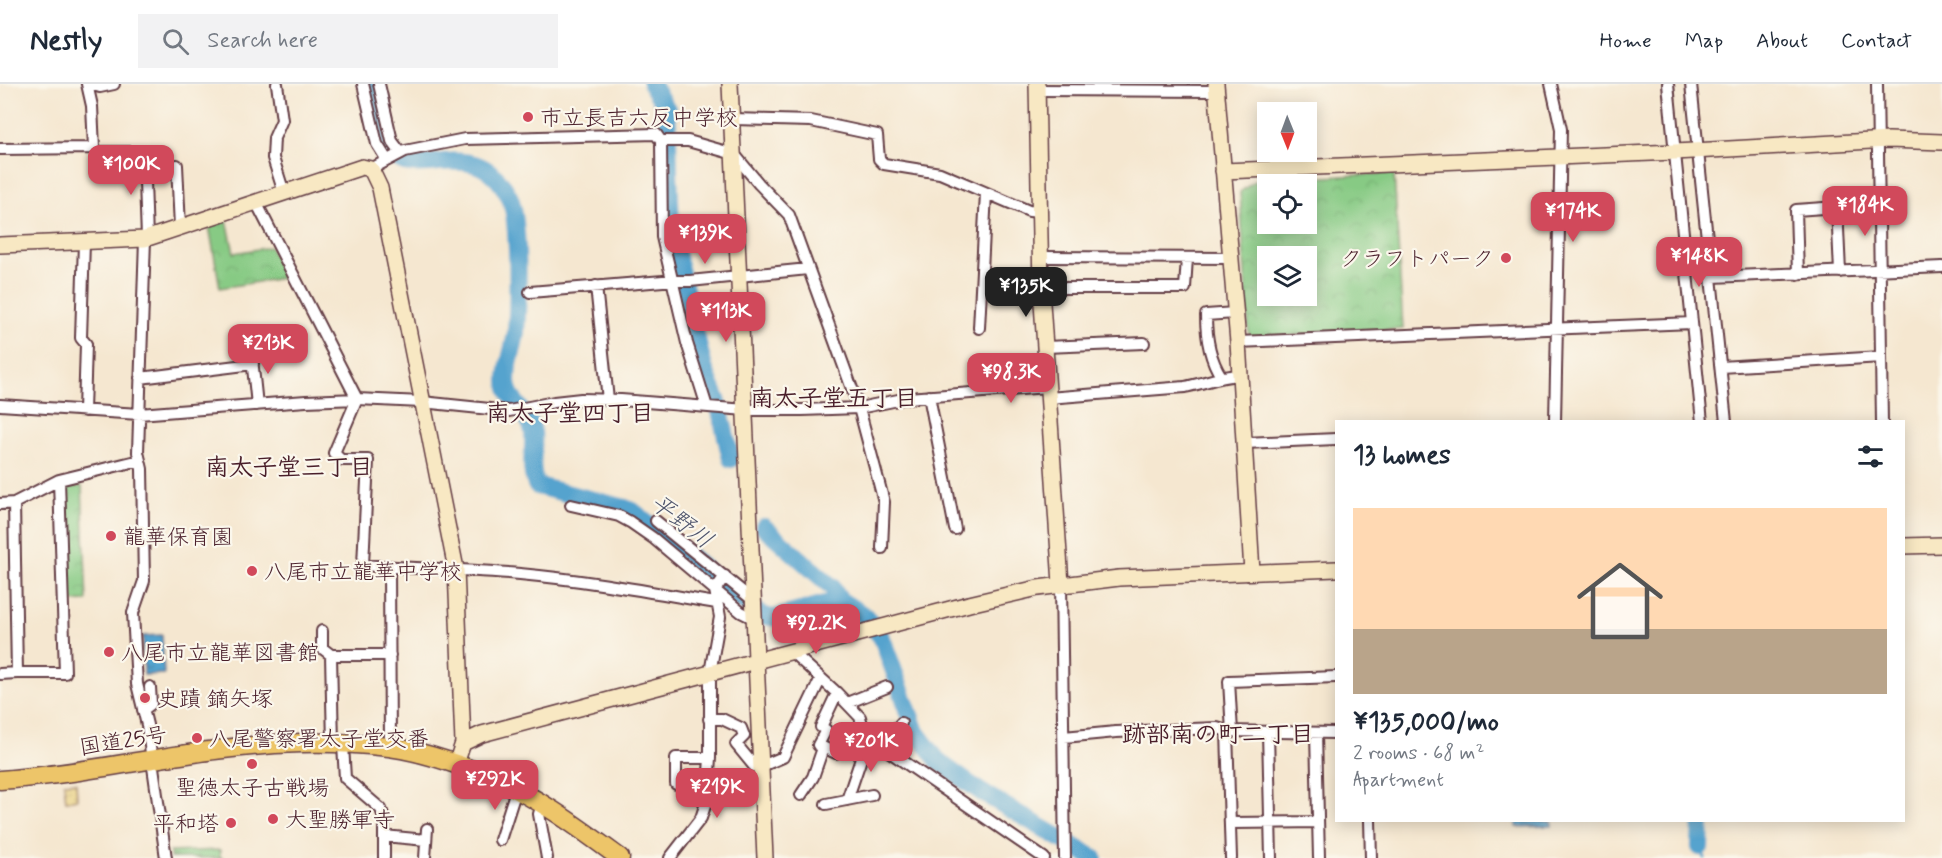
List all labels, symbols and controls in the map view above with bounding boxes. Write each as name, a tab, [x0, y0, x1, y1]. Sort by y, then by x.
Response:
search box	[138, 14, 558, 68]
text: Nestly	[30, 23, 102, 60]
icon: search	[159, 25, 192, 58]
text: Search here	[207, 27, 318, 55]
text: Home	[1600, 27, 1652, 55]
text: Map	[1685, 27, 1723, 55]
text: About	[1756, 27, 1808, 55]
text: Contact	[1841, 27, 1912, 55]
north arrow	[1257, 102, 1317, 162]
map controls	[1257, 102, 1317, 306]
place label: 市立長吉六反中学校	[540, 105, 738, 133]
marker: 市立長吉六反中学校	[521, 110, 535, 124]
pin: ¥100K	[89, 145, 173, 196]
text: ¥100K	[102, 151, 160, 178]
button: locate	[1257, 174, 1317, 234]
pin: ¥184K	[1823, 186, 1907, 237]
pin: ¥174K	[1531, 192, 1615, 243]
text: ¥184K	[1836, 192, 1894, 219]
text: ¥174K	[1545, 198, 1601, 225]
pin: ¥139K	[663, 214, 747, 265]
text: ¥139K	[678, 220, 732, 247]
pin: ¥148K	[1657, 237, 1741, 288]
text: ¥148K	[1670, 243, 1728, 270]
button: layers	[1257, 246, 1317, 306]
place label: クラフトパーク	[1340, 246, 1494, 274]
marker: クラフトパーク	[1499, 251, 1513, 265]
pin: ¥135K	[984, 267, 1068, 318]
text: ¥135K	[999, 273, 1053, 300]
pin: ¥113K	[684, 292, 768, 343]
text: ¥113K	[700, 298, 752, 325]
pin: ¥213K	[226, 324, 310, 375]
text: ¥213K	[242, 330, 294, 357]
pin: ¥98.3K	[962, 353, 1060, 404]
text: ¥98.3K	[981, 359, 1041, 386]
district label: 南太子堂五丁目	[750, 384, 918, 415]
district label: 南太子堂四丁目	[486, 399, 654, 430]
text: 13 homes	[1353, 439, 1451, 473]
icon: filters	[1854, 440, 1887, 473]
district label: 南太子堂三丁目	[205, 453, 373, 484]
water label: 平野川	[643, 488, 719, 557]
place label: 龍華保育園	[123, 524, 233, 552]
marker: 龍華保育園	[104, 529, 118, 543]
icon: home	[1566, 547, 1674, 655]
place label: 八尾市立龍華中学校	[264, 559, 462, 587]
marker: 八尾市立龍華中学校	[245, 564, 259, 578]
pin: ¥92.2K	[767, 604, 865, 655]
text: ¥92.2K	[786, 610, 846, 637]
place label: 八尾市立龍華図書館	[121, 640, 319, 668]
marker: 八尾市立龍華図書館	[102, 645, 116, 659]
place label: 史蹟 鏑矢塚	[157, 686, 273, 714]
marker: 史蹟 鏑矢塚	[138, 691, 152, 705]
text: ¥135,000/mo	[1353, 706, 1499, 740]
district label: 跡部南の町二丁目	[1122, 720, 1314, 751]
street label: 国道25号	[77, 721, 169, 763]
pin: ¥201K	[829, 722, 913, 773]
place label: 八尾警察署太子堂交番	[209, 726, 429, 754]
text: ¥201K	[844, 728, 898, 755]
marker: 八尾警察署太子堂交番	[190, 731, 204, 745]
text: 2 rooms · 68 m²	[1353, 740, 1484, 767]
marker: 聖徳太子古戦場	[245, 757, 259, 771]
pin: ¥292K	[453, 760, 537, 811]
text: ¥292K	[465, 766, 525, 793]
text: Apartment	[1353, 767, 1444, 794]
pin: ¥219K	[675, 768, 759, 819]
text: ¥219K	[690, 774, 744, 801]
place label: 聖徳太子古戦場	[175, 775, 329, 803]
place label: 大聖勝軍寺	[285, 807, 395, 835]
place label: 平和塔	[153, 811, 219, 839]
marker: 大聖勝軍寺	[266, 812, 280, 826]
marker: 平和塔	[224, 816, 238, 830]

